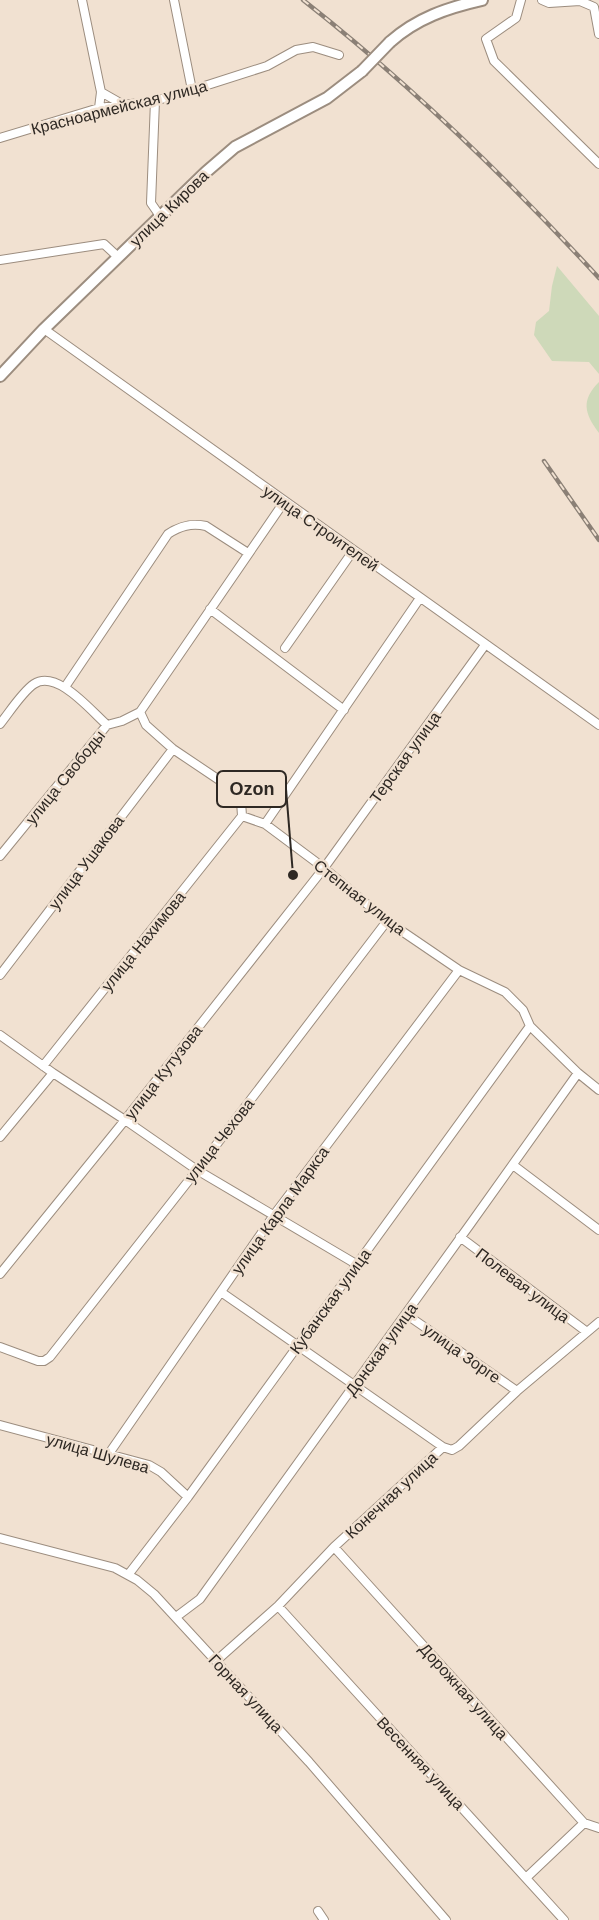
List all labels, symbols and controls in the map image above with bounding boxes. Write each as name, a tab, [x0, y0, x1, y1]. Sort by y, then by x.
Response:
street label: Красноармейская улица	[29, 77, 209, 138]
street label: улица Кирова	[127, 167, 212, 250]
street label: улица Строителей	[260, 482, 382, 575]
street label: Терская улица	[367, 709, 444, 806]
street label: улица Свободы	[22, 727, 108, 828]
callout: Ozon	[217, 771, 286, 807]
text: Ozon	[230, 779, 275, 799]
street label: улица Ушакова	[46, 812, 127, 913]
street label: Степная улица	[311, 856, 409, 938]
street label: улица Нахимова	[98, 888, 189, 994]
street label: улица Кутузова	[121, 1022, 205, 1123]
street label: улица Чехова	[181, 1095, 257, 1186]
street label: улица Карла Маркса	[229, 1143, 332, 1277]
street label: Полевая улица	[473, 1245, 573, 1326]
street label: Кубанская улица	[287, 1246, 374, 1357]
street label: Донская улица	[342, 1300, 421, 1399]
street label: улица Зорге	[420, 1321, 504, 1386]
street label: улица Шулева	[44, 1431, 151, 1476]
street label: Конечная улица	[342, 1449, 441, 1542]
street label: Дорожная улица	[416, 1640, 511, 1743]
street label: Горная улица	[205, 1651, 286, 1736]
street label: Весенняя улица	[374, 1714, 468, 1813]

